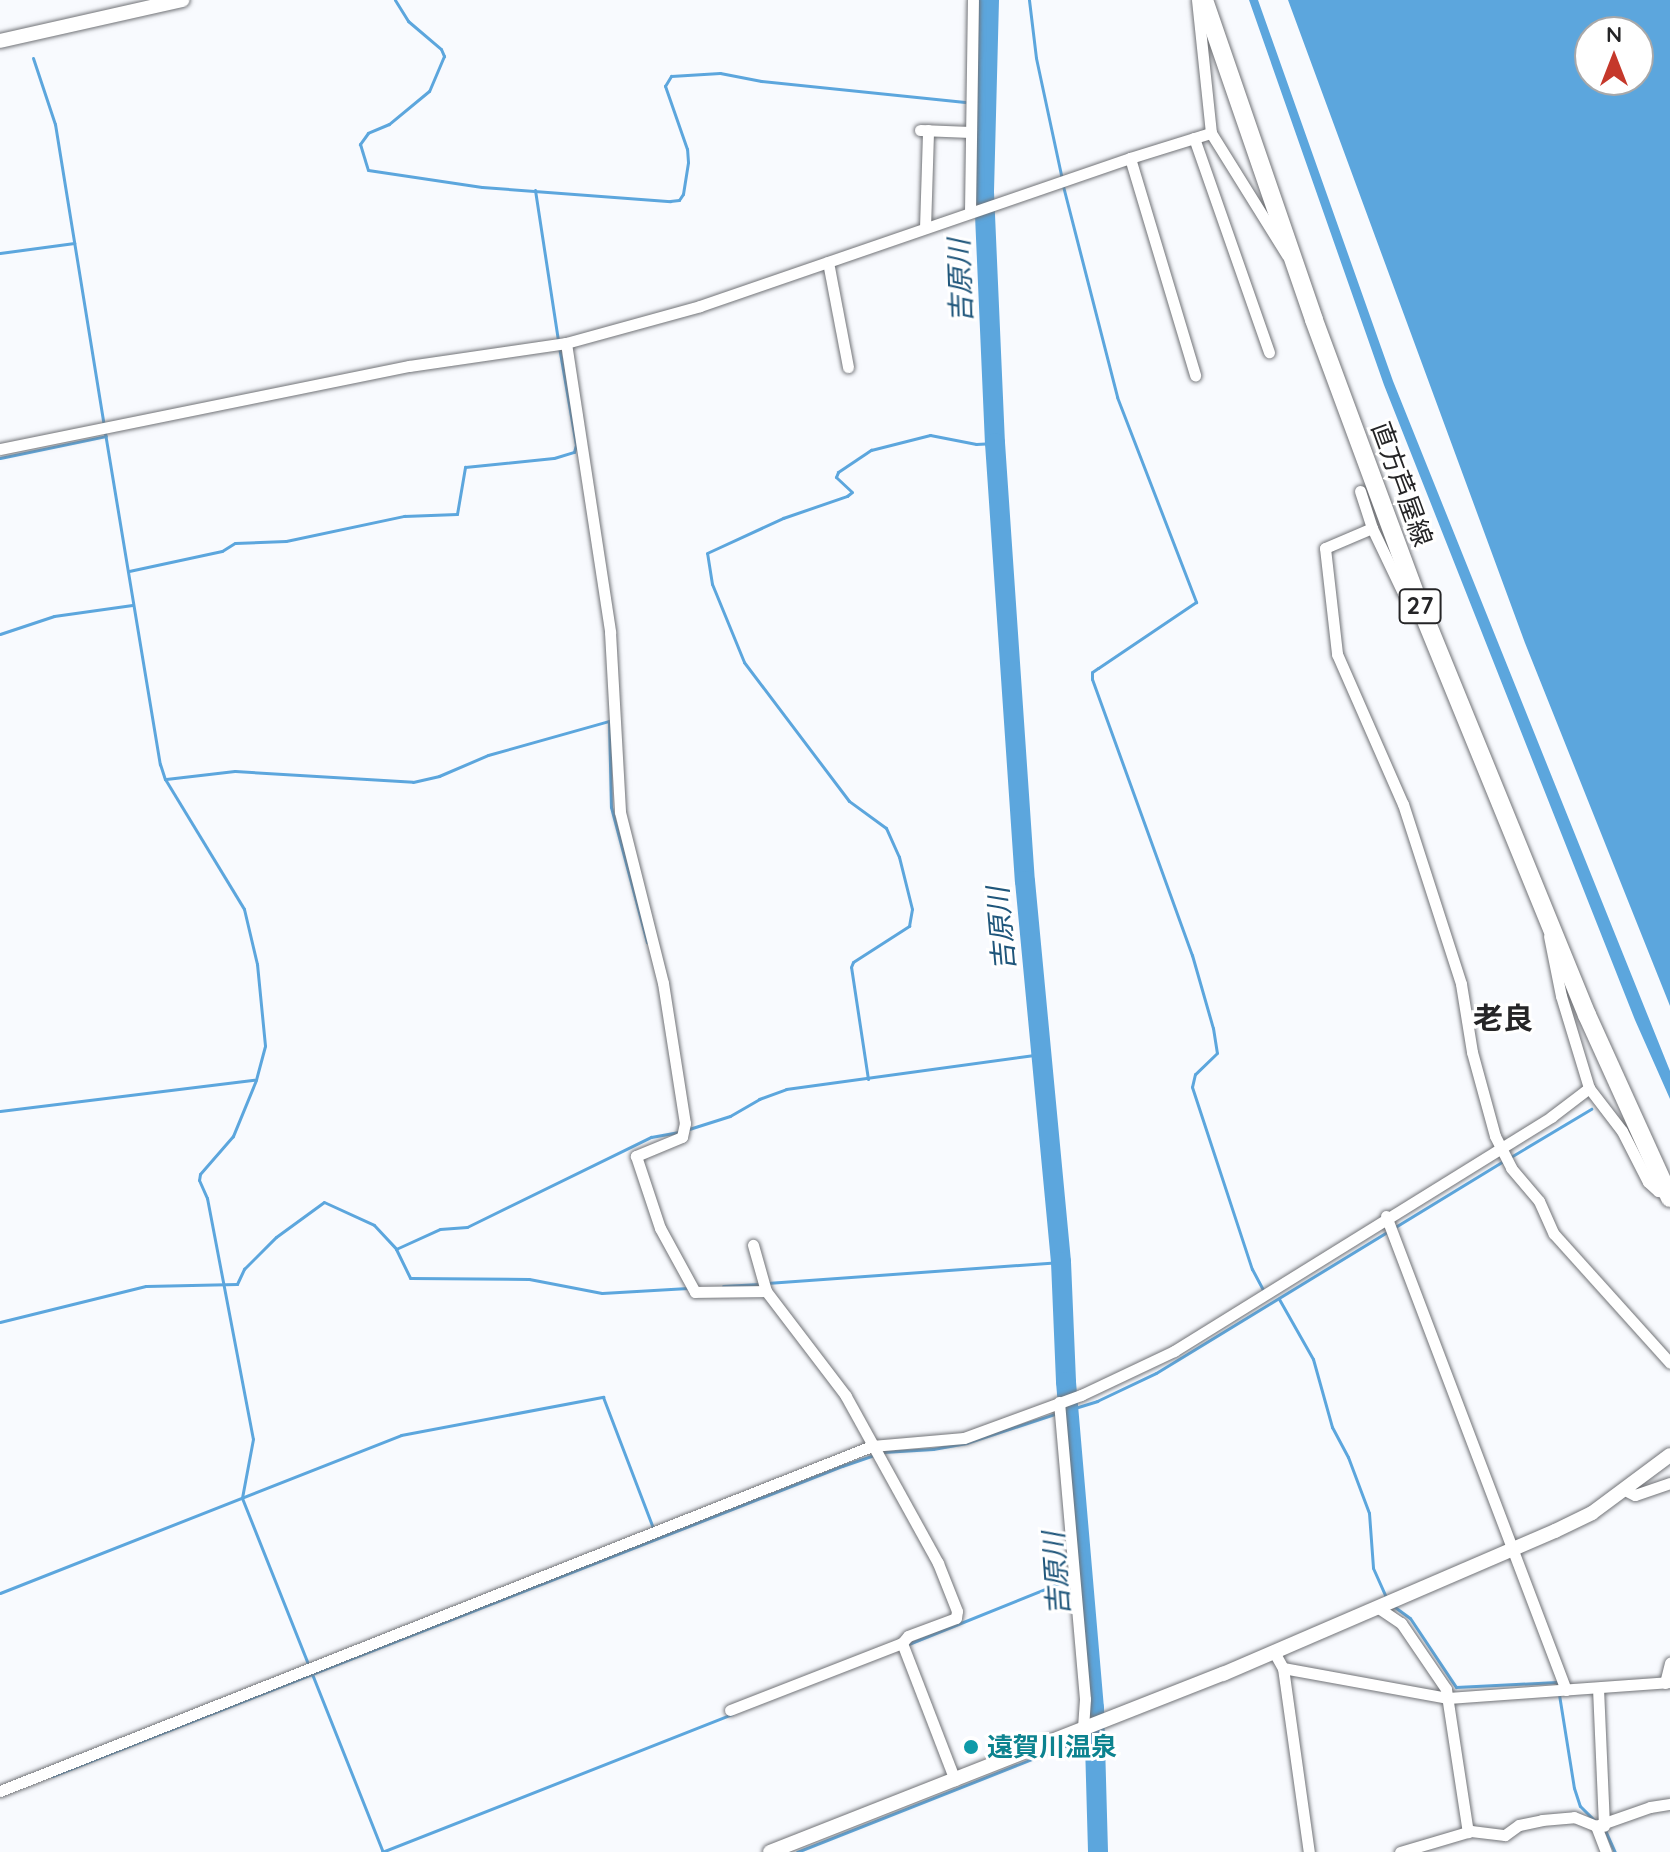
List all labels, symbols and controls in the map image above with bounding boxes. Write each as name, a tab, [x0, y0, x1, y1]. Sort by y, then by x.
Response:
north arrow	[1574, 16, 1654, 96]
text: N	[1606, 20, 1622, 48]
water label: 吉原川	[942, 238, 978, 324]
street label: 直方芦屋線	[1365, 418, 1439, 550]
road number: 27	[1398, 586, 1442, 626]
water label: 吉原川	[981, 886, 1021, 972]
district label: 老良	[1473, 1000, 1533, 1036]
water label: 吉原川	[1036, 1531, 1076, 1617]
place label: 遠賀川温泉	[987, 1731, 1117, 1763]
marker: 遠賀川温泉	[962, 1738, 980, 1756]

